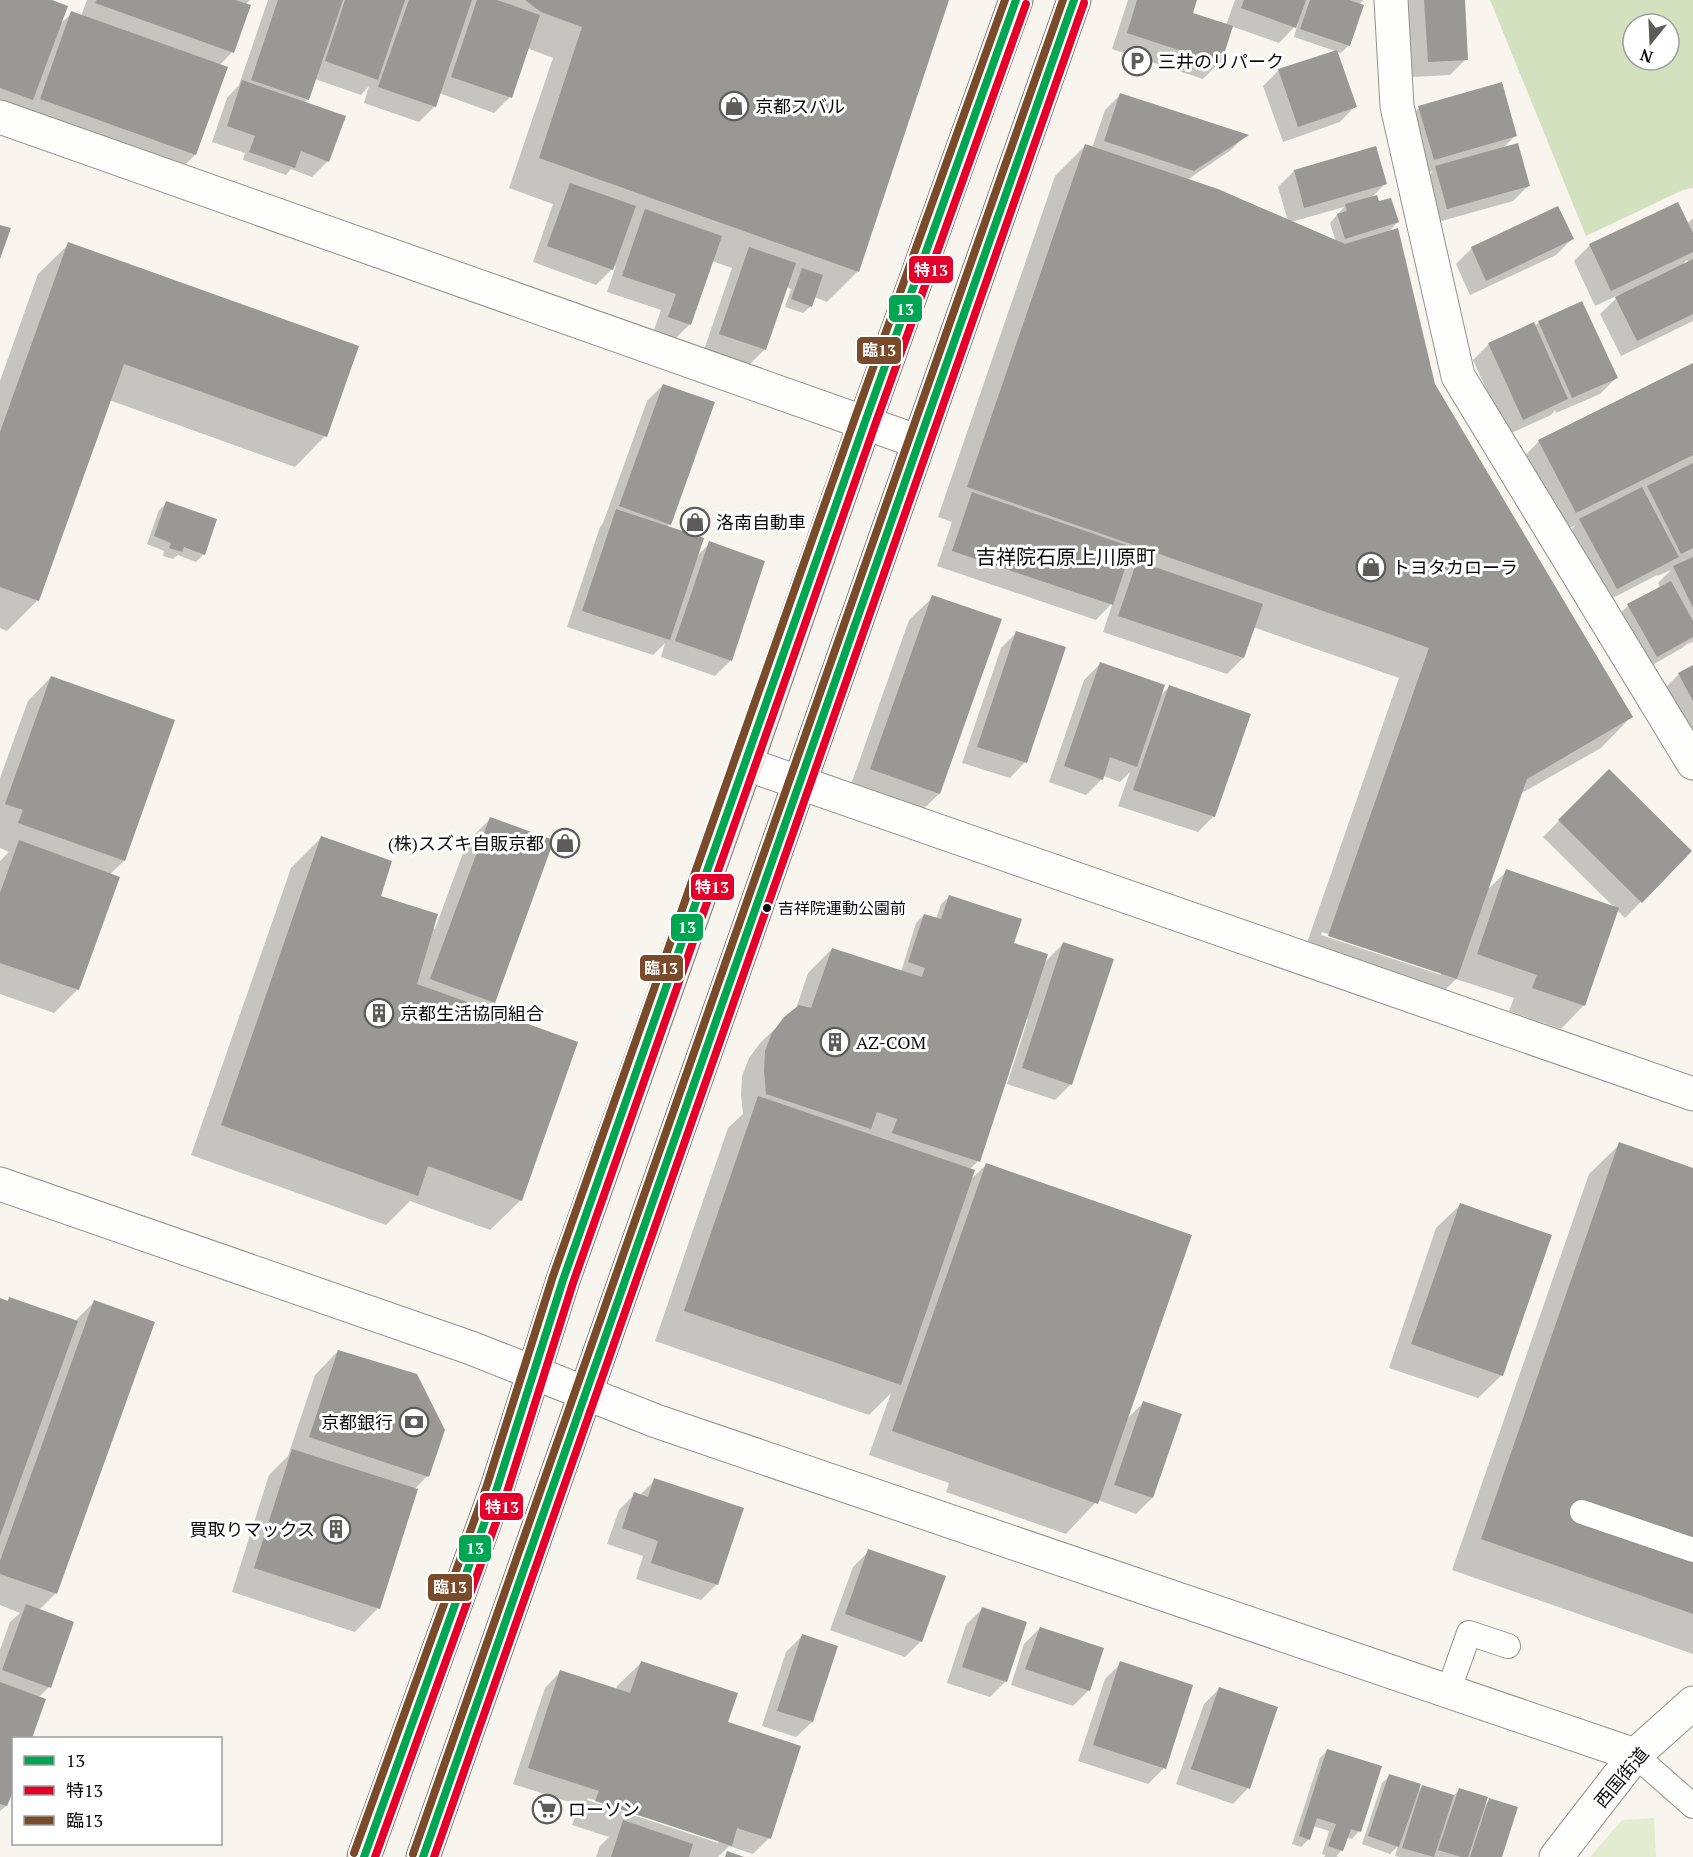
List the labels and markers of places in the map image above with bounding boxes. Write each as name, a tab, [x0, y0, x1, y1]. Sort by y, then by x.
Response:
parking icon: 三井のリパーク	[1121, 45, 1153, 77]
place label: 三井のリパーク	[1158, 49, 1284, 73]
shop icon: 京都スバル	[718, 90, 750, 122]
place label: 京都スバル	[755, 94, 845, 118]
shop icon: 洛南自動車	[679, 506, 711, 538]
place label: 洛南自動車	[716, 510, 806, 534]
shop icon: トヨタカローラ	[1355, 551, 1387, 583]
place label: トヨタカローラ	[1392, 555, 1518, 579]
shop icon: (株)スズキ自販京都	[549, 827, 581, 859]
place label: (株)スズキ自販京都	[388, 831, 544, 855]
place label: 吉祥院運動公園前	[778, 897, 906, 919]
marker: 吉祥院運動公園前	[761, 902, 773, 914]
building icon: 京都生活協同組合	[363, 997, 395, 1029]
place label: 京都生活協同組合	[400, 1001, 544, 1025]
building icon: AZ-COM	[819, 1026, 851, 1058]
place label: AZ-COM	[856, 1030, 927, 1054]
bank icon: 京都銀行	[398, 1406, 430, 1438]
place label: 京都銀行	[321, 1410, 393, 1434]
building icon: 買取りマックス	[320, 1513, 352, 1545]
place label: 買取りマックス	[190, 1517, 315, 1541]
supermarket icon: ローソン	[531, 1793, 563, 1825]
place label: ローソン	[568, 1797, 640, 1821]

